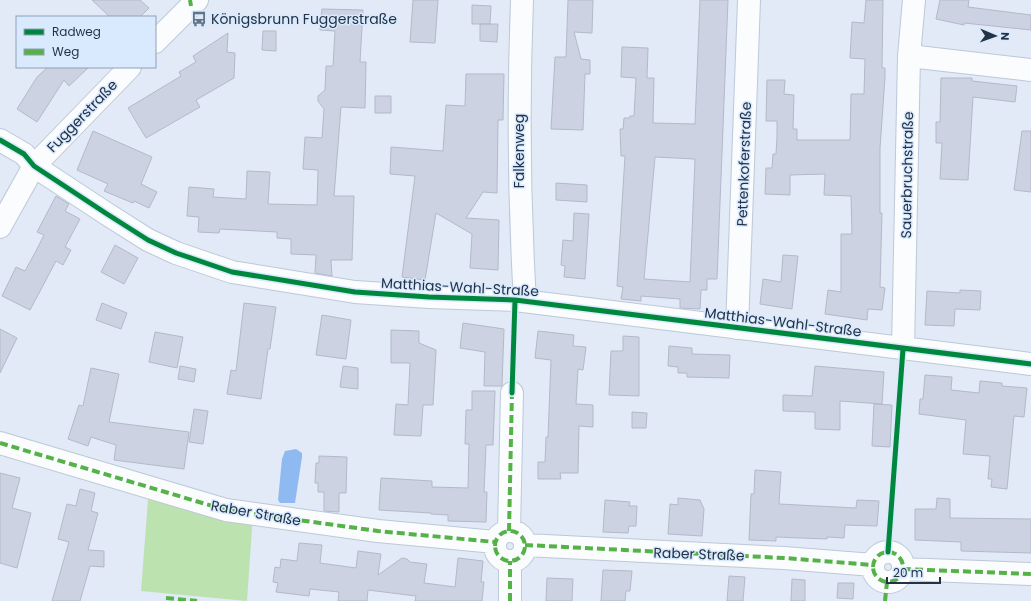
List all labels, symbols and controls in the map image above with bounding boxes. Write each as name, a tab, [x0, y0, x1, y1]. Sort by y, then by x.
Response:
place label: Königsbrunn Fuggerstraße	[211, 9, 397, 29]
bus stop icon: Königsbrunn Fuggerstraße	[190, 10, 208, 28]
legend	[16, 16, 156, 68]
north arrow	[975, 16, 1015, 56]
text: Radweg	[52, 23, 101, 40]
text: N	[997, 32, 1013, 41]
text: Weg	[52, 43, 79, 60]
street label: Fuggerstraße	[42, 75, 122, 157]
street label: Pettenkoferstraße	[732, 101, 756, 227]
street label: Sauerbruchstraße	[896, 111, 918, 239]
street label: Falkenweg	[509, 114, 529, 188]
street label: Matthias-Wahl-Straße	[381, 273, 540, 301]
street label: Matthias-Wahl-Straße	[703, 302, 863, 342]
street label: Raber Straße	[209, 495, 303, 531]
street label: Raber Straße	[653, 542, 745, 566]
scale bar	[887, 559, 940, 585]
text: 20 m	[893, 564, 923, 581]

